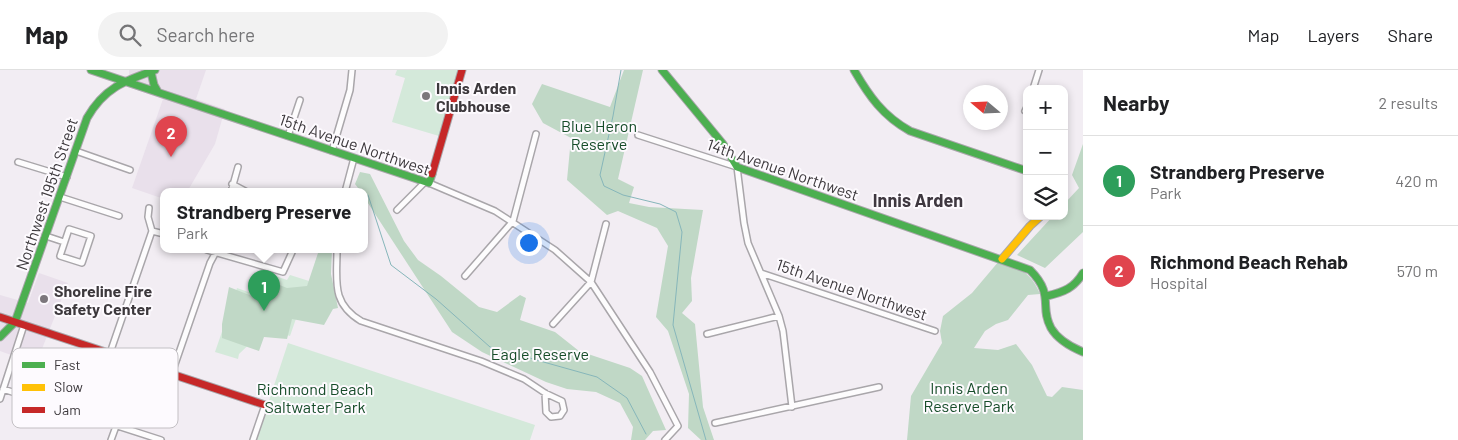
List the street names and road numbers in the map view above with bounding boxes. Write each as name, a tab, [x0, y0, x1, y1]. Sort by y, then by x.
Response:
street label: 15th Avenue Northwest	[277, 109, 433, 179]
street label: Northwest 195th Street	[11, 115, 81, 273]
street label: 14th Avenue Northwest	[705, 134, 861, 204]
street label: 15th Avenue Northwest	[774, 254, 930, 324]

